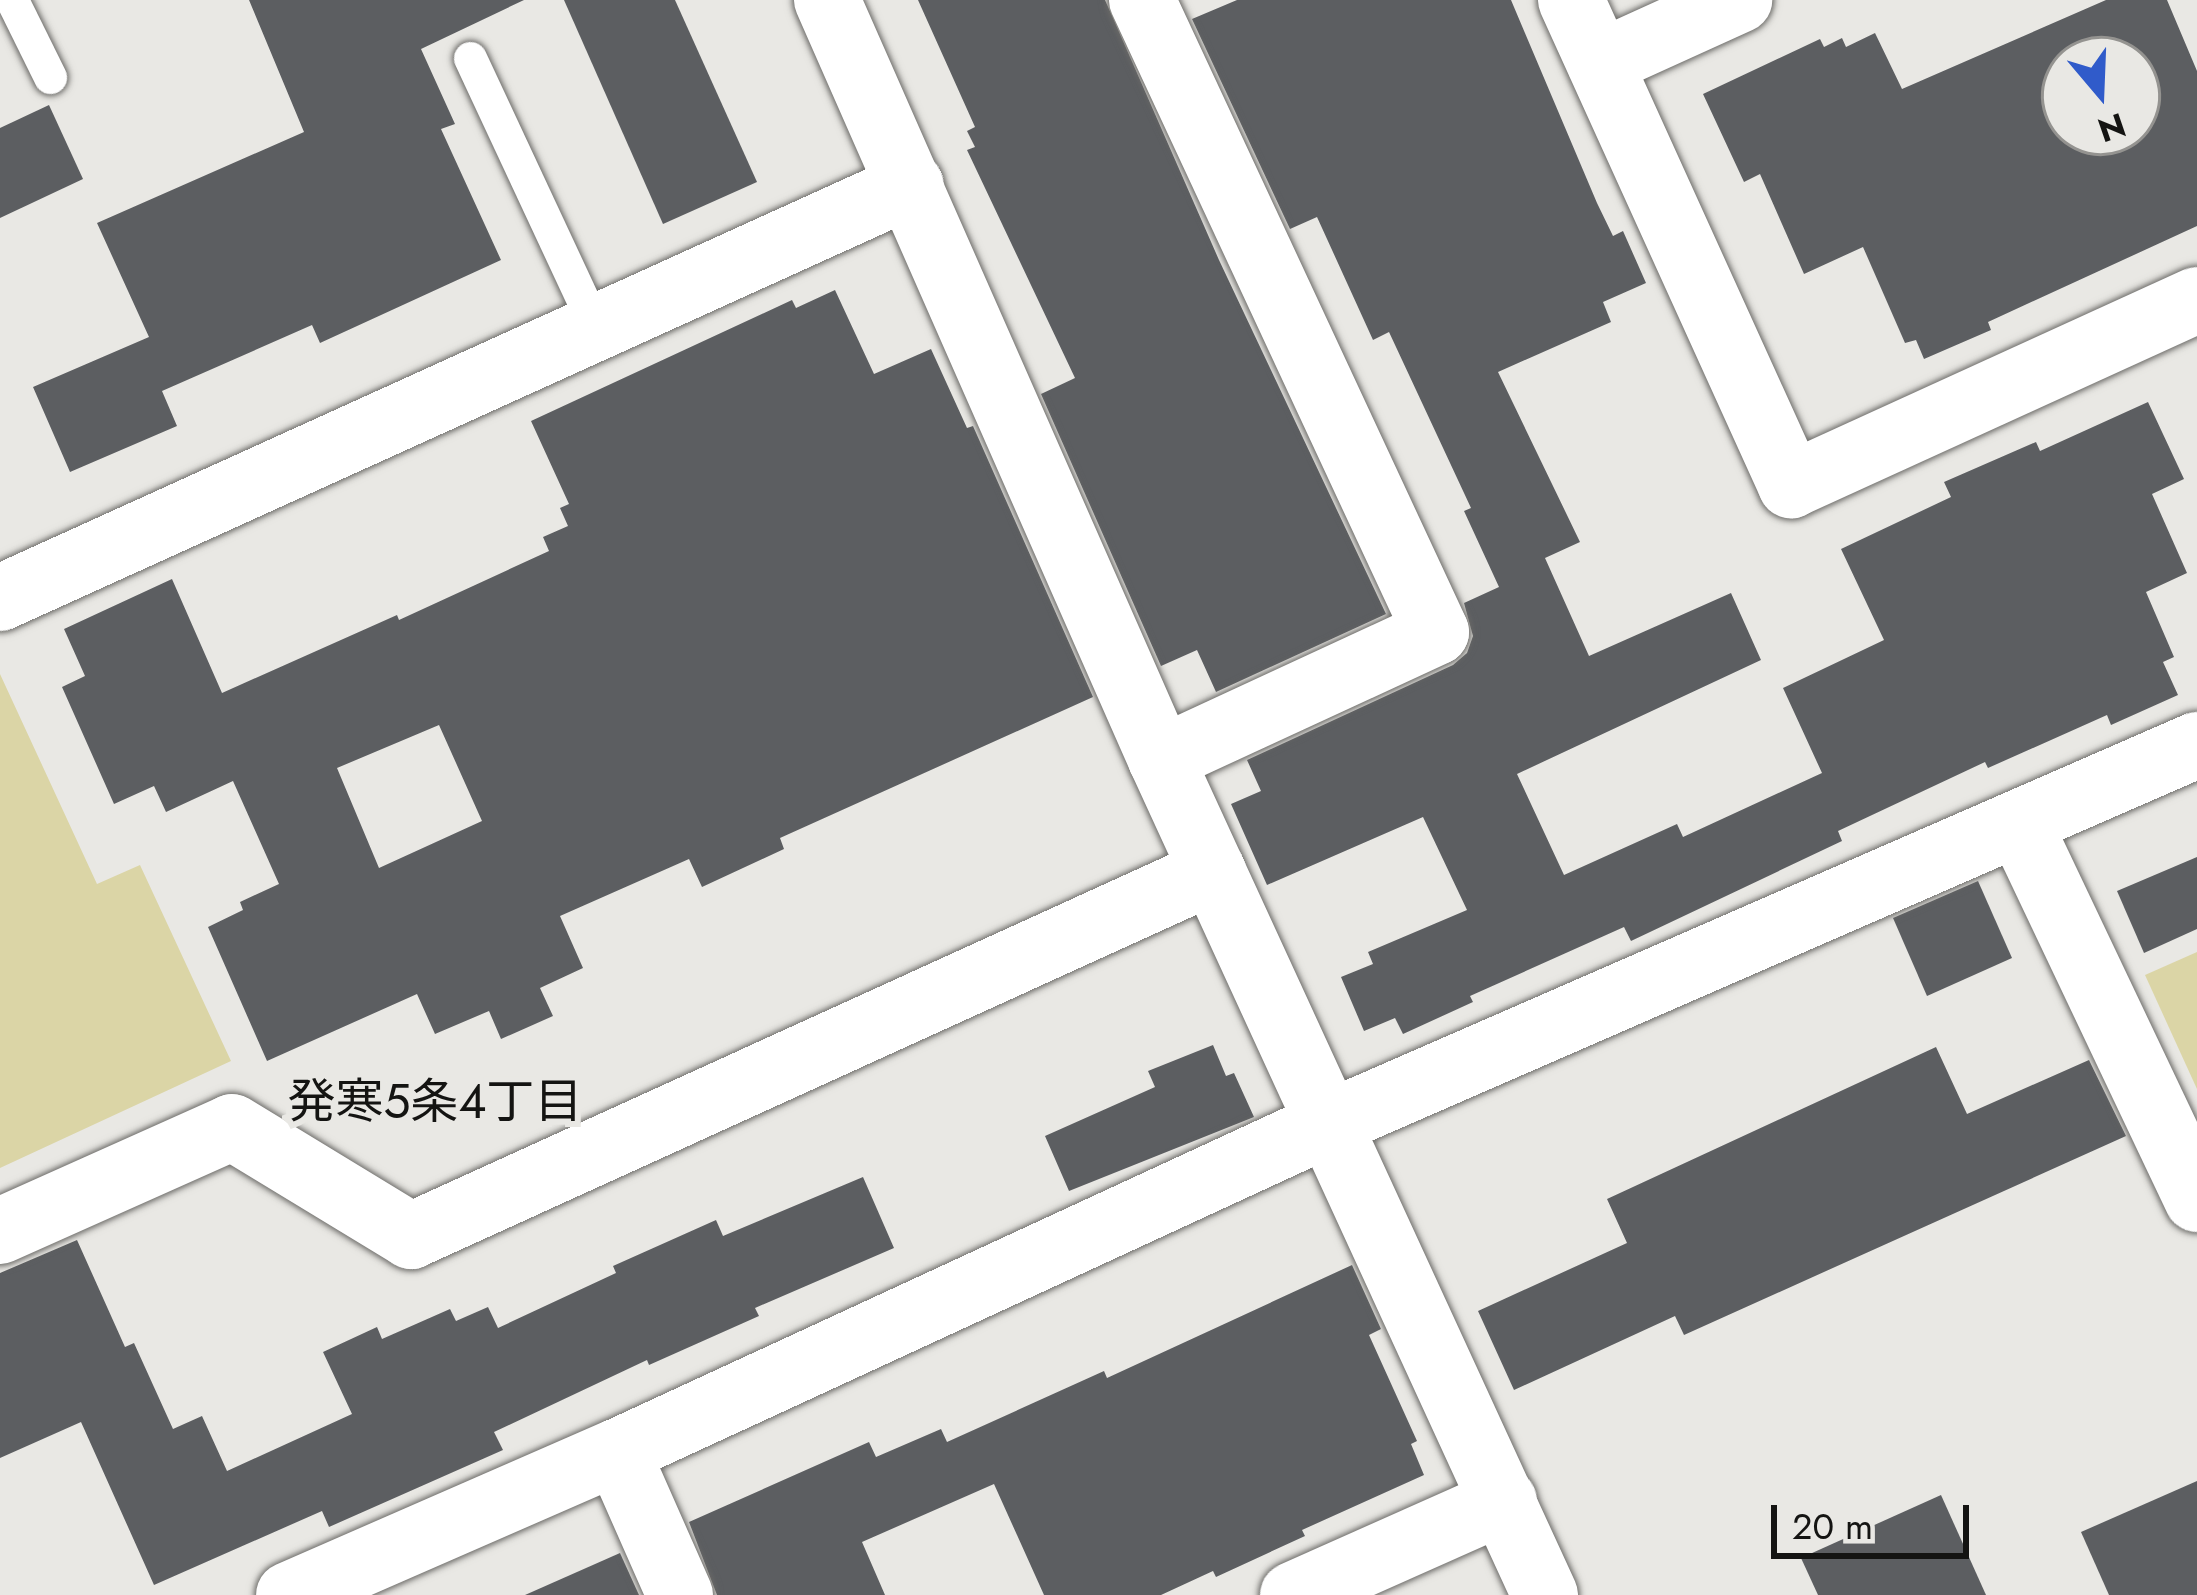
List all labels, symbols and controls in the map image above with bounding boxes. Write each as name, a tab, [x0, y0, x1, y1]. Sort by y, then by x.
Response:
north arrow	[2041, 36, 2161, 156]
text: N	[2092, 101, 2132, 154]
district label: 発寒5条4丁目	[287, 1073, 583, 1131]
scale bar	[1777, 1481, 1975, 1555]
text: 20 m	[1792, 1500, 1873, 1552]

